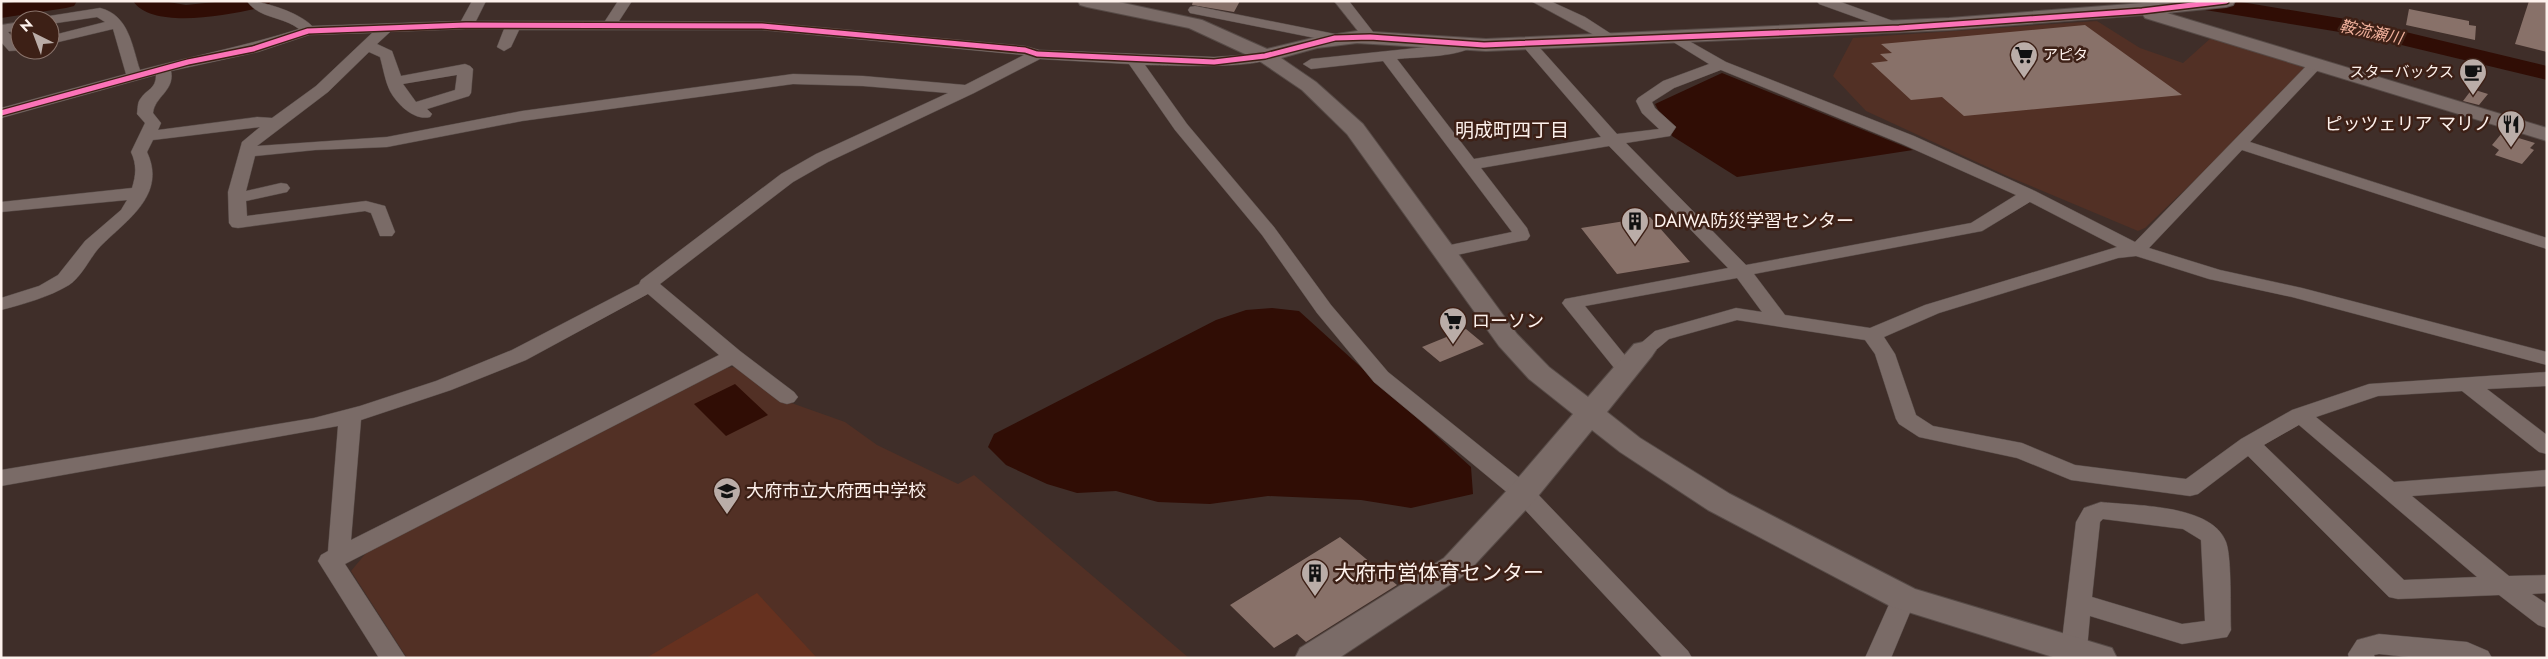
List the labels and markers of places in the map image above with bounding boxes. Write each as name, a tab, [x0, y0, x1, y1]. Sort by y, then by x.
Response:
supermarket icon: アピタ	[2009, 40, 2039, 79]
place label: アピタ	[2043, 44, 2088, 66]
cafe icon: スターバックス	[2458, 57, 2488, 96]
place label: スターバックス	[2350, 61, 2454, 83]
restaurant icon: ピッツェリア マリノ	[2496, 109, 2526, 148]
place label: ピッツェリア マリノ	[2325, 111, 2492, 137]
building icon: DAIWA防災学習センター	[1620, 206, 1650, 245]
place label: DAIWA防災学習センター	[1654, 208, 1854, 234]
supermarket icon: ローソン	[1438, 306, 1468, 345]
place label: ローソン	[1472, 308, 1544, 334]
school or university icon: 大府市立大府西中学校	[712, 476, 742, 515]
place label: 大府市立大府西中学校	[746, 478, 926, 504]
building icon: 大府市営体育センター	[1300, 558, 1330, 597]
place label: 大府市営体育センター	[1334, 558, 1544, 588]

